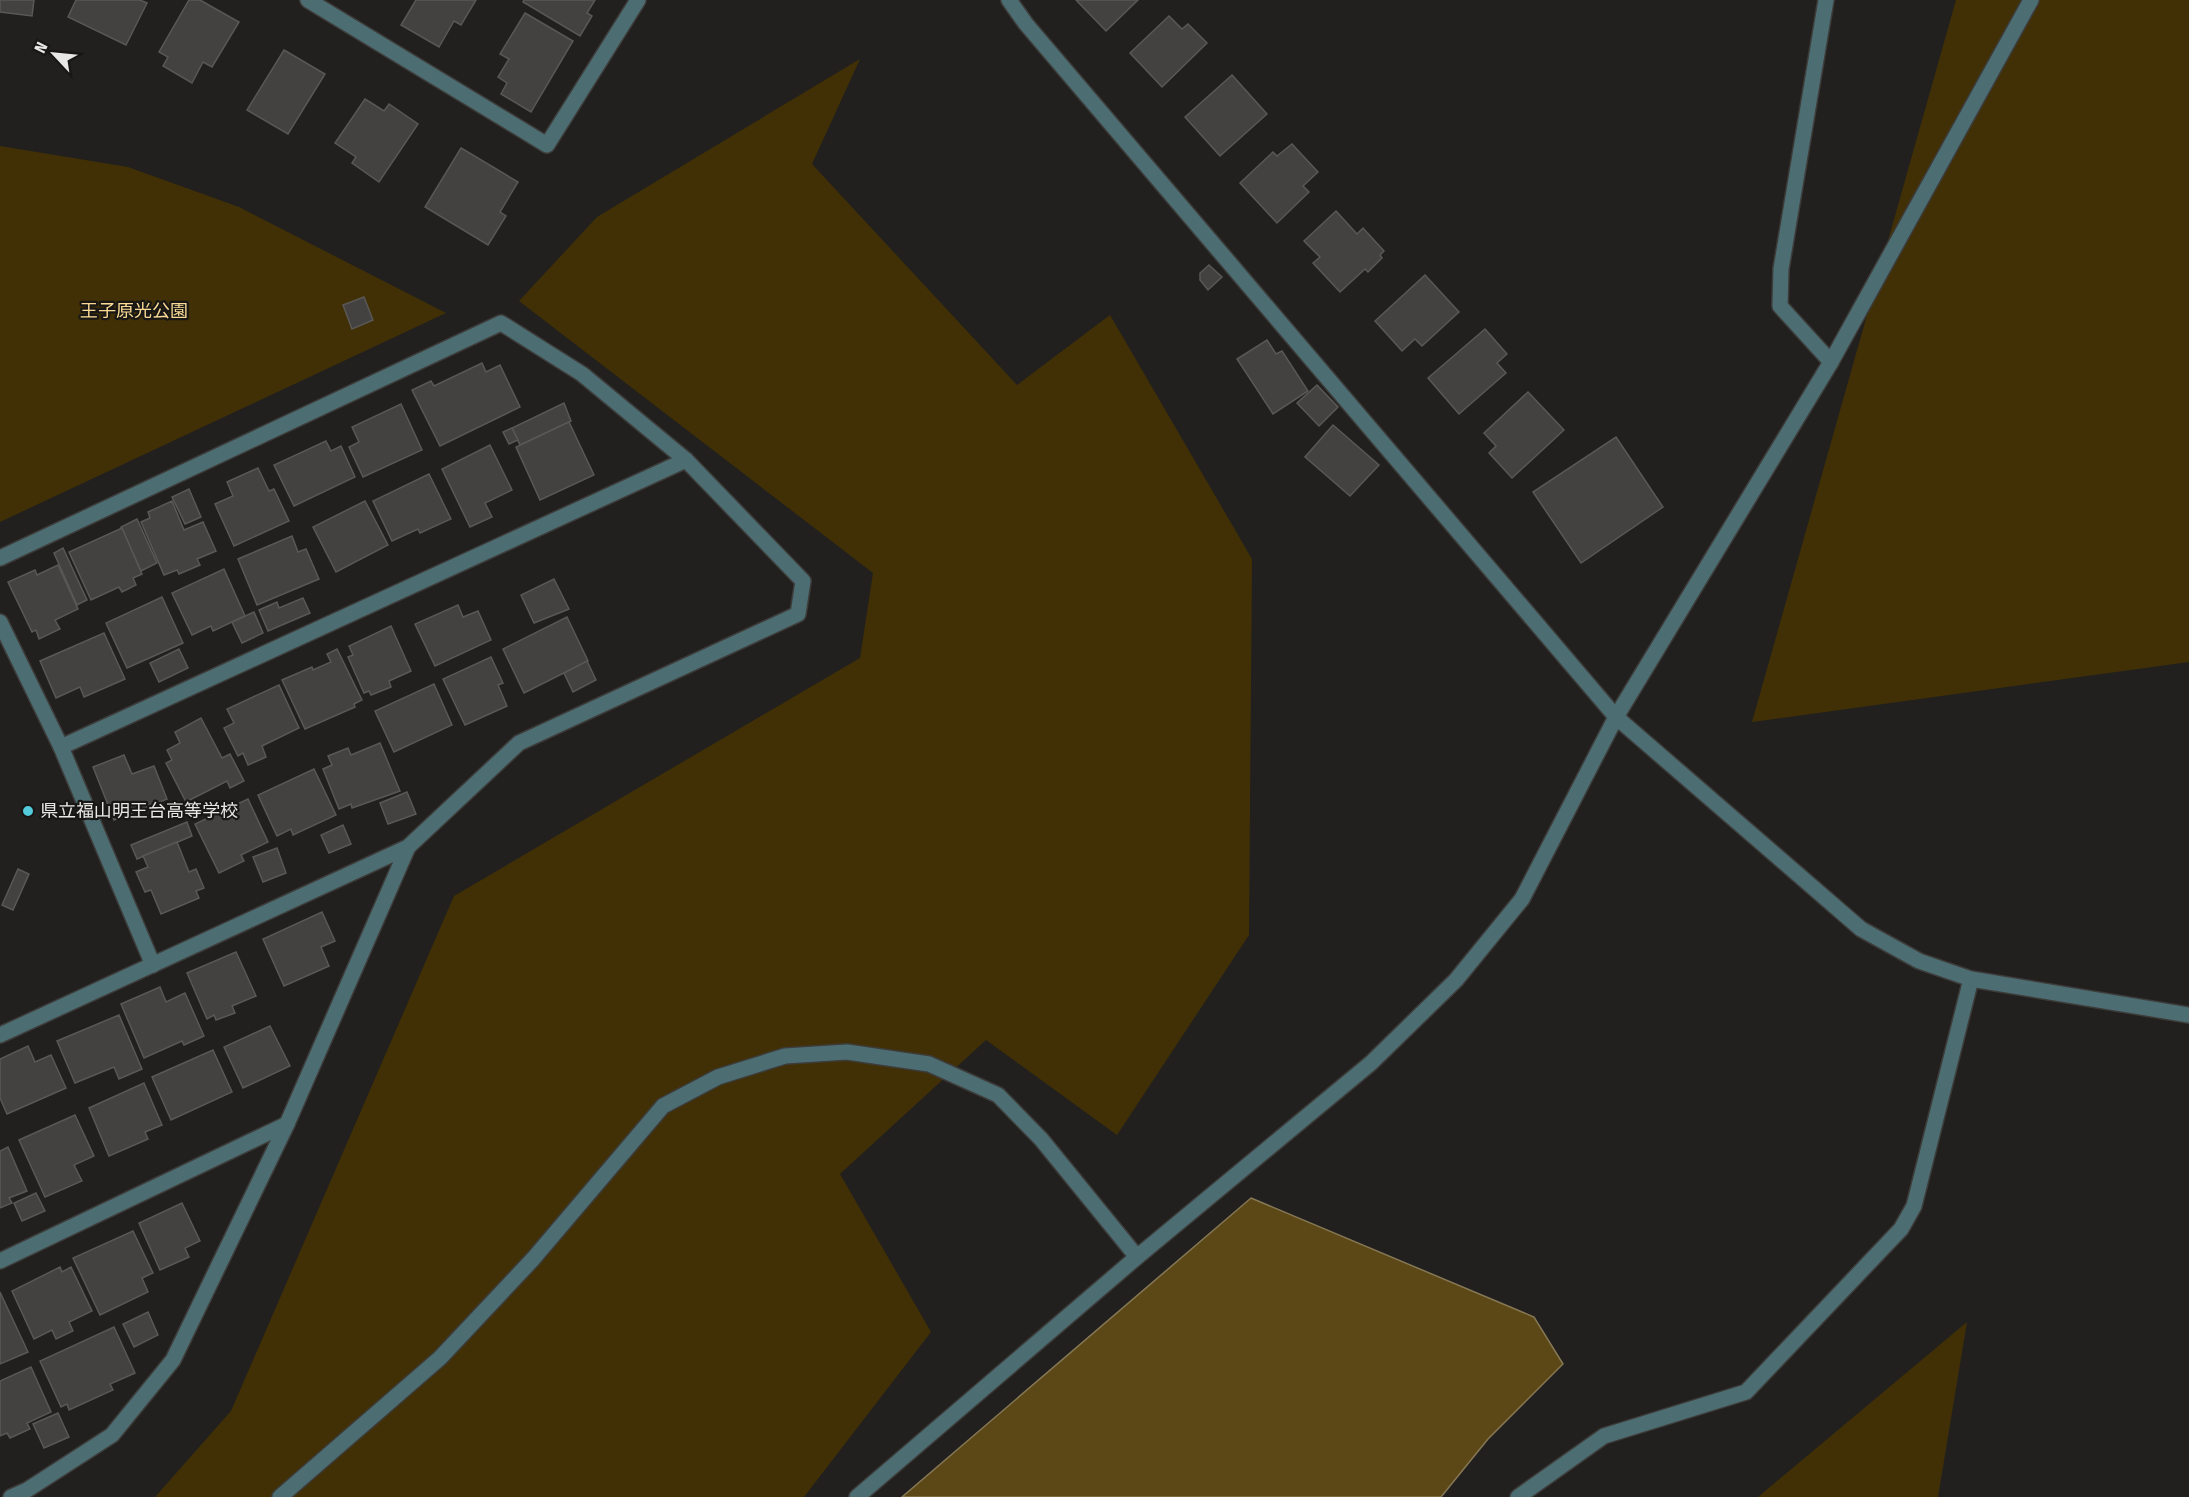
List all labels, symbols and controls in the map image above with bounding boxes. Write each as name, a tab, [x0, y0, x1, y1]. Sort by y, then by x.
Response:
north arrow	[24, 24, 84, 84]
text: N	[30, 39, 52, 56]
park label: 王子原光公園	[80, 300, 188, 322]
place label: 県立福山明王台高等学校	[40, 800, 238, 822]
marker: 県立福山明王台高等学校	[21, 804, 35, 818]

